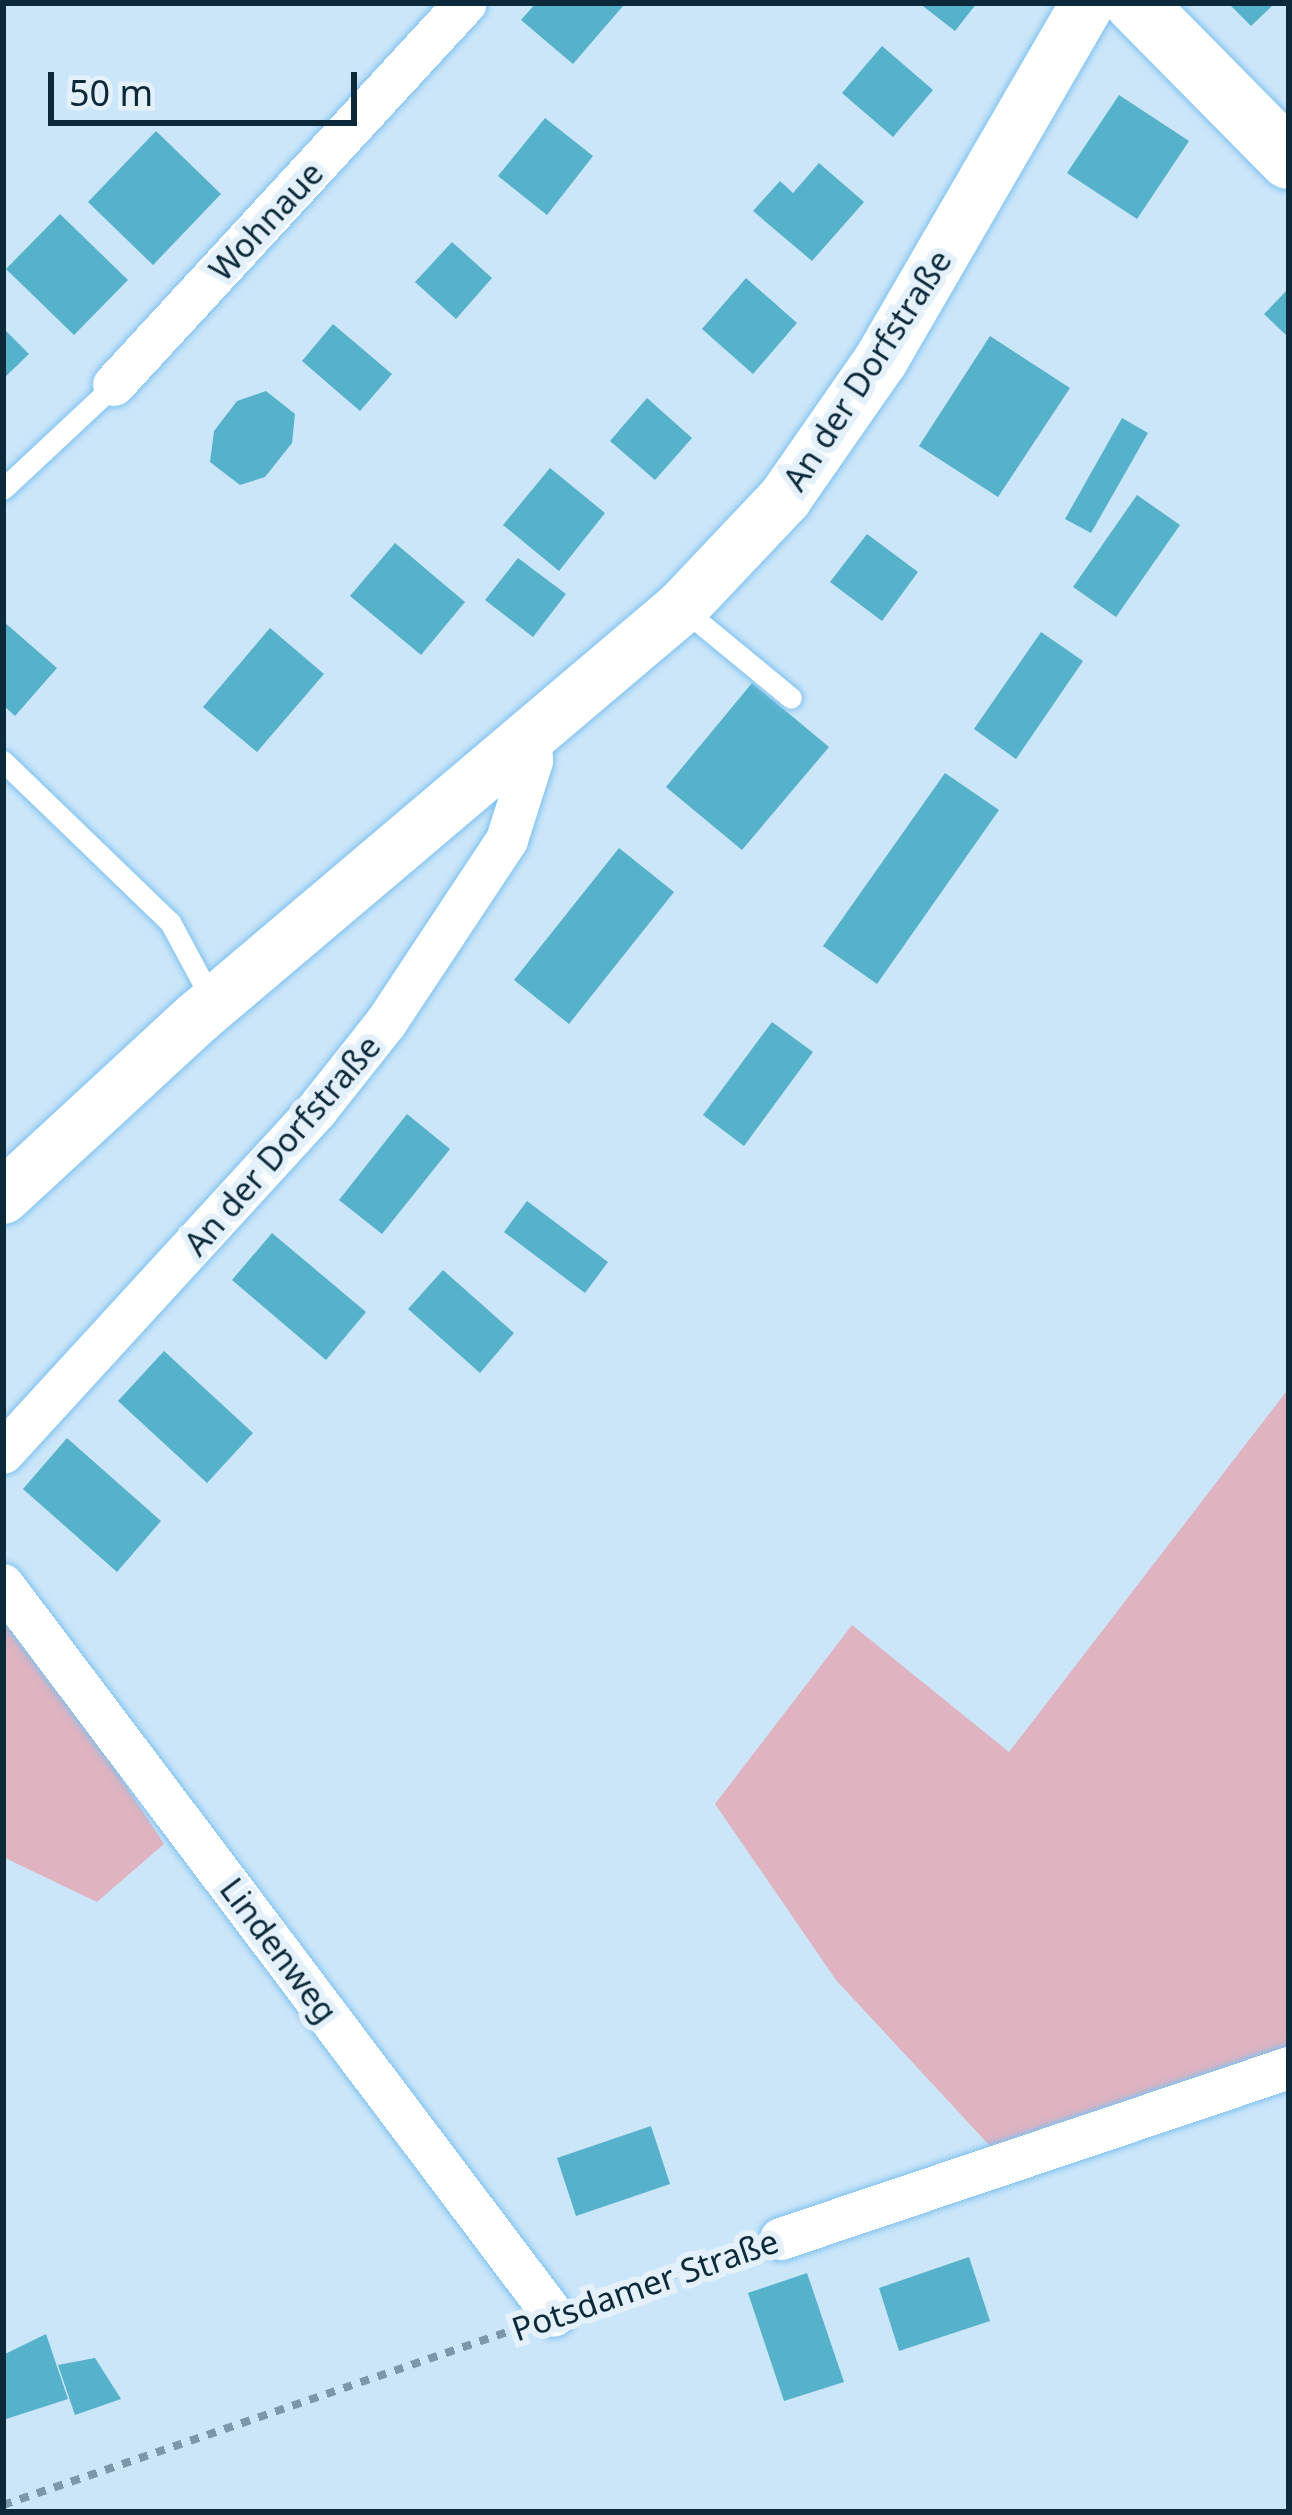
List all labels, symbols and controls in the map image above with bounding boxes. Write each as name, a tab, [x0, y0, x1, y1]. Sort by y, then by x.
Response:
scale bar	[54, 48, 363, 122]
text: 50 m	[69, 68, 153, 117]
street label: Wohnaue	[201, 153, 331, 289]
street label: An der Dorfstraße	[774, 242, 960, 498]
street label: An der Dorfstraße	[176, 1027, 388, 1263]
street label: Lindenweg	[212, 1870, 346, 2030]
street label: Potsdamer Straße	[507, 2221, 783, 2349]

